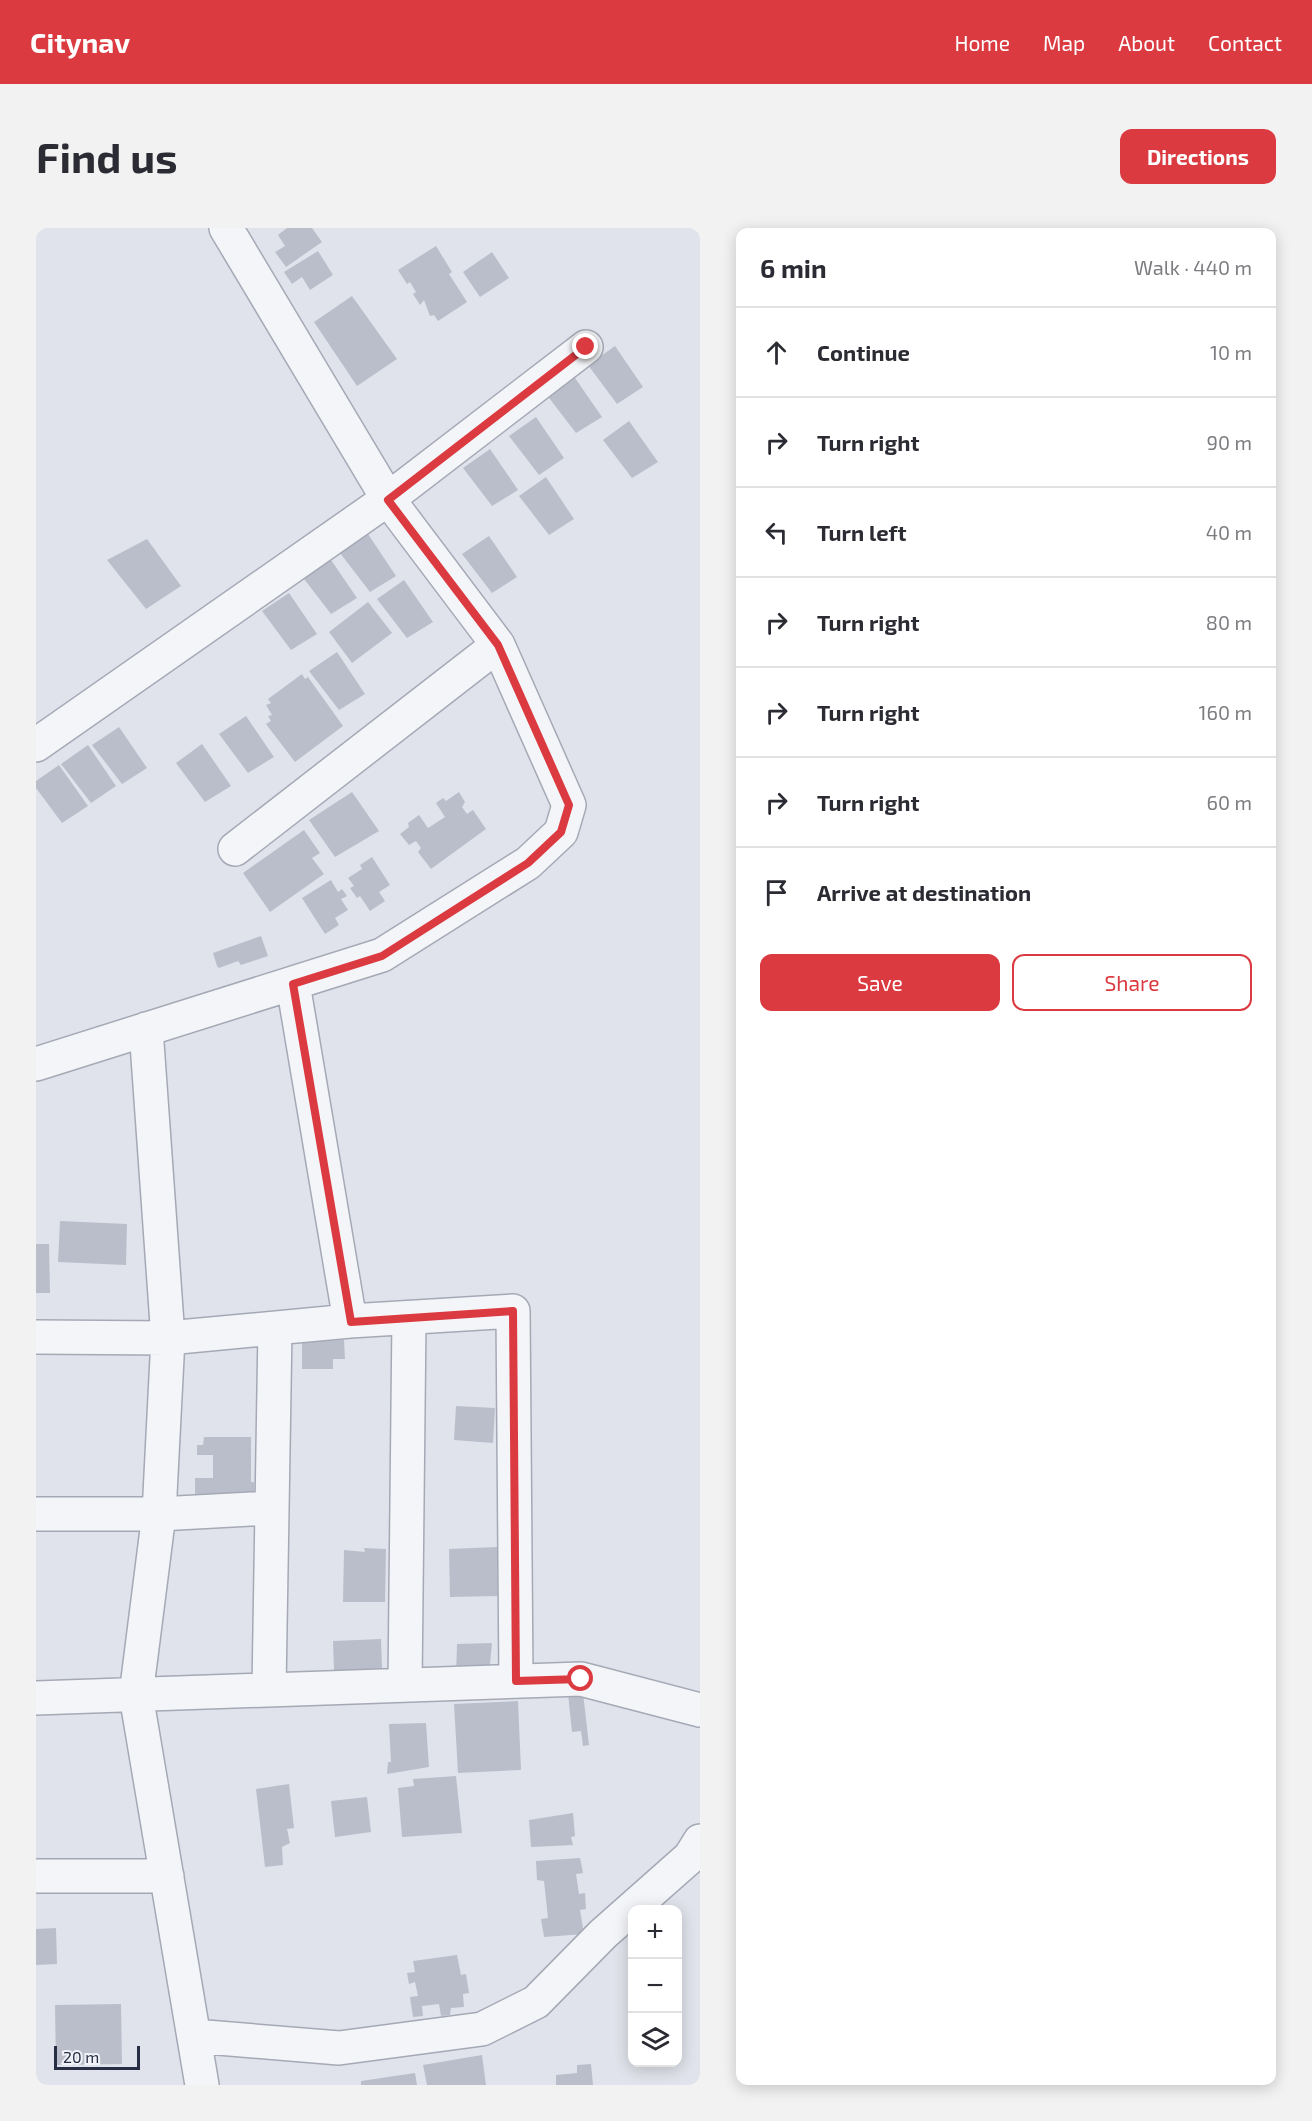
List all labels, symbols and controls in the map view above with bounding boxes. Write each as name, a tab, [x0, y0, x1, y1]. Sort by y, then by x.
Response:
text: Citynav	[30, 25, 130, 59]
text: Home	[954, 30, 1010, 55]
text: Map	[1043, 30, 1085, 55]
text: About	[1118, 30, 1175, 55]
text: Contact	[1208, 30, 1282, 55]
button: Directions	[1120, 129, 1276, 184]
text: Find us	[36, 131, 178, 181]
text: 6 min	[760, 252, 827, 283]
text: Walk · 440 m	[1134, 255, 1252, 279]
route end	[572, 333, 598, 359]
icon: ahead	[760, 336, 793, 369]
text: Continue	[817, 339, 910, 365]
text: 10 m	[1210, 340, 1252, 364]
icon: right	[760, 426, 793, 459]
text: Turn right	[817, 429, 919, 455]
text: 90 m	[1207, 430, 1252, 454]
icon: left	[760, 516, 793, 549]
text: Turn left	[817, 519, 906, 545]
text: 40 m	[1206, 520, 1252, 544]
icon: right	[760, 606, 793, 639]
text: Turn right	[817, 609, 919, 635]
text: 80 m	[1206, 610, 1252, 634]
icon: right	[760, 696, 793, 729]
text: Turn right	[817, 699, 919, 725]
text: 160 m	[1199, 700, 1252, 724]
icon: right	[760, 786, 793, 819]
text: Turn right	[817, 789, 919, 815]
text: 60 m	[1207, 790, 1252, 814]
icon: arrive	[760, 876, 793, 909]
text: Arrive at destination	[817, 879, 1031, 905]
button: Save	[760, 954, 1000, 1011]
button: Share	[1012, 954, 1252, 1011]
route start	[567, 1665, 593, 1691]
map controls	[628, 1905, 682, 2067]
button: +	[628, 1905, 682, 1959]
button: −	[628, 1959, 682, 2013]
button: layers	[628, 2013, 682, 2067]
scale bar	[54, 2043, 140, 2070]
text: 20 m	[63, 2047, 99, 2066]

